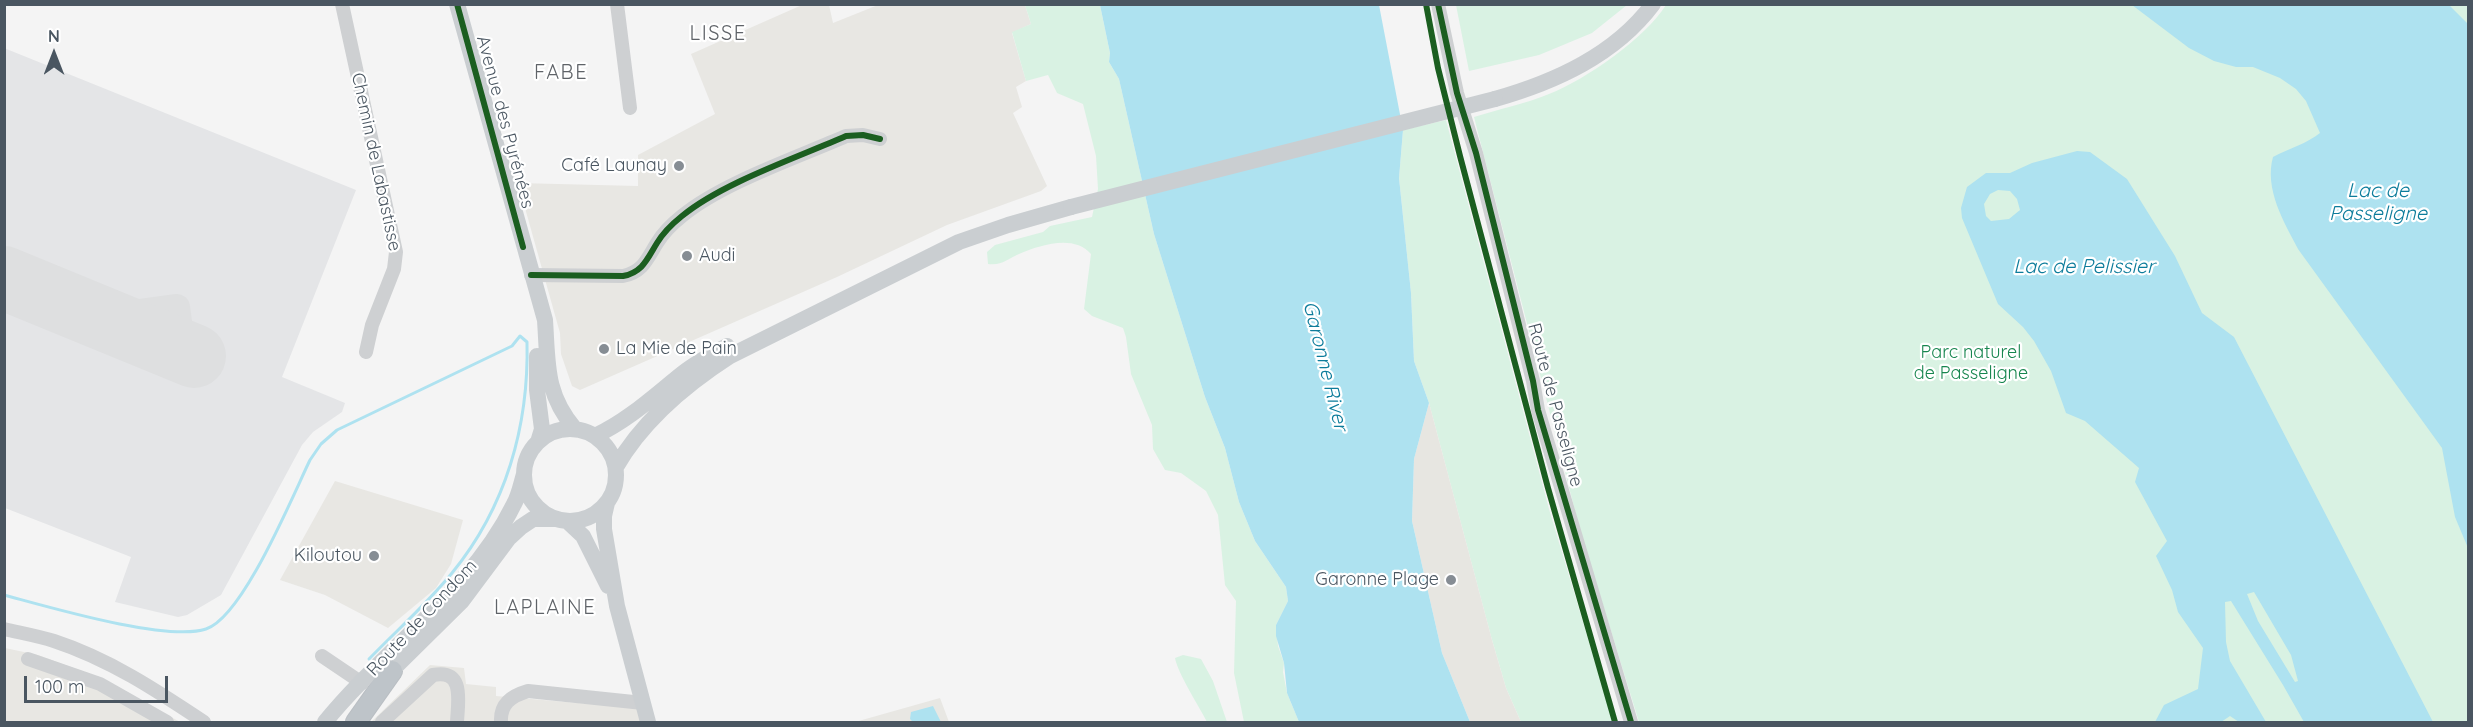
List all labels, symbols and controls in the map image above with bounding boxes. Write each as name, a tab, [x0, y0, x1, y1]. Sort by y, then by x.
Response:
district label: LISSE	[690, 22, 746, 46]
north arrow	[24, 24, 84, 84]
text: N	[48, 26, 60, 46]
street label: Avenue des Pyrénées	[472, 33, 538, 211]
district label: FABE	[534, 61, 588, 85]
street label: Chemin de Labastisse	[347, 71, 405, 253]
place label: Café Launay	[561, 155, 667, 177]
marker: Café Launay	[672, 159, 686, 173]
water label: Lac de Passeligne	[2329, 179, 2427, 226]
place label: Audi	[699, 245, 735, 267]
marker: Audi	[680, 249, 694, 263]
water label: Lac de Pelissier	[2013, 255, 2155, 279]
water label: Garonne River	[1297, 299, 1353, 433]
street label: Route de Passeligne	[1523, 321, 1587, 489]
place label: La Mie de Pain	[616, 338, 737, 360]
marker: La Mie de Pain	[597, 342, 611, 356]
park label: Parc naturel de Passeligne	[1914, 342, 2028, 385]
place label: Kiloutou	[294, 545, 362, 567]
marker: Kiloutou	[367, 549, 381, 563]
street label: Route de Condom	[362, 555, 482, 681]
place label: Garonne Plage	[1315, 569, 1439, 591]
marker: Garonne Plage	[1444, 573, 1458, 587]
district label: LAPLAINE	[494, 596, 596, 620]
scale bar	[27, 664, 171, 702]
text: 100 m	[35, 675, 84, 698]

